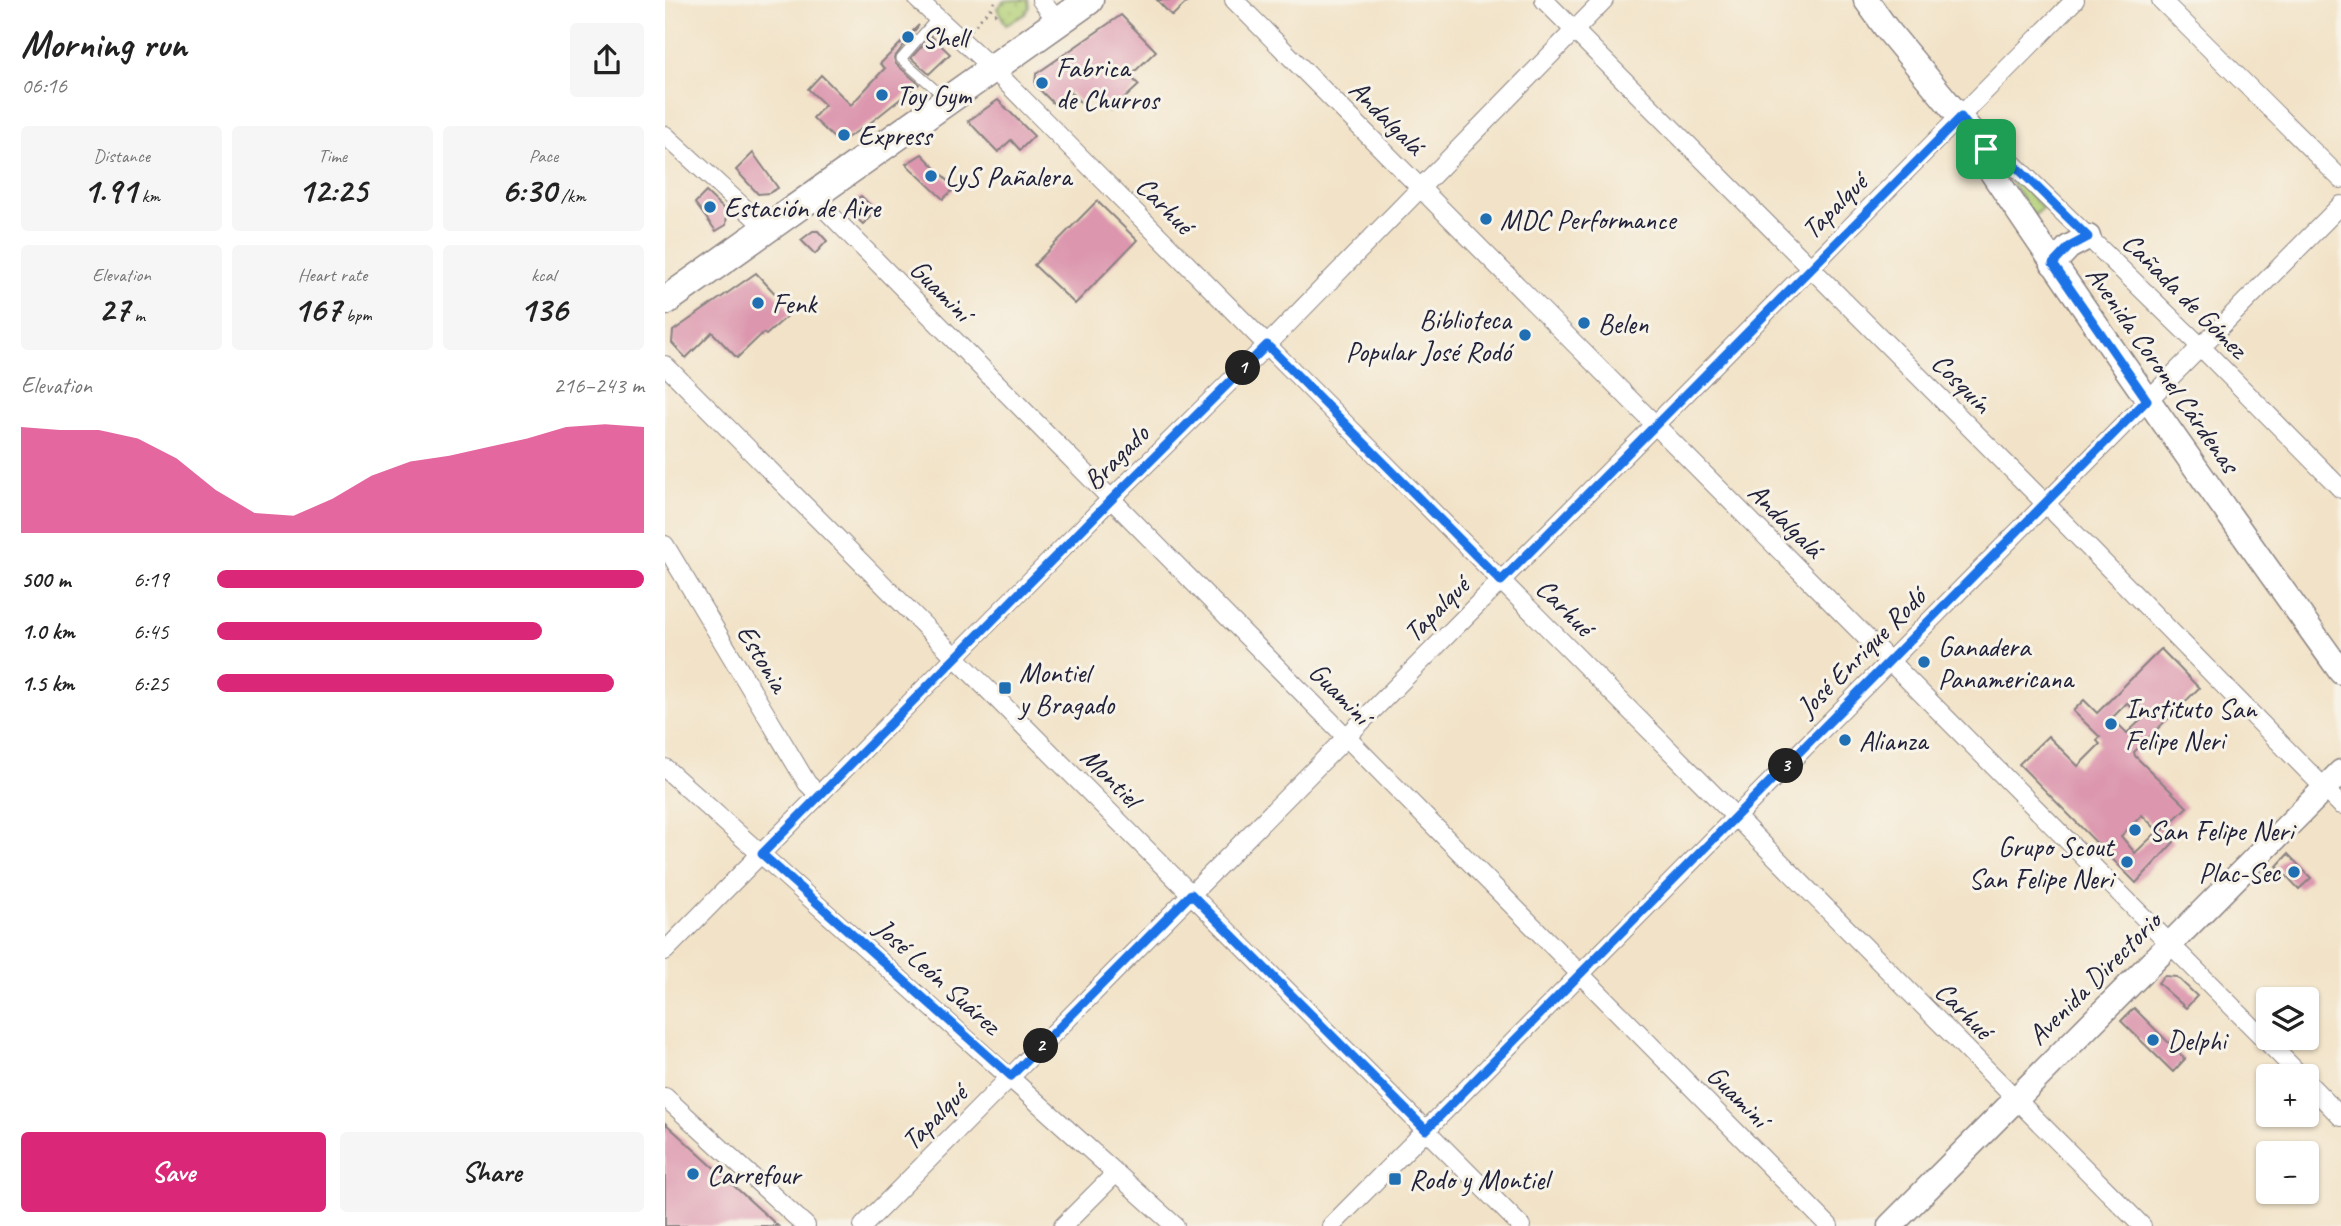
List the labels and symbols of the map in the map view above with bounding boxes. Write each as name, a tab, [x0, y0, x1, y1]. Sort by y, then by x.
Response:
place label: Shell	[922, 20, 973, 55]
marker: Shell	[900, 29, 916, 45]
place label: Fabrica de Churros	[1056, 50, 1161, 117]
street label: Andalgalá	[1342, 72, 1434, 164]
marker: Fabrica de Churros	[1034, 75, 1050, 91]
place label: Toy Gym	[896, 78, 973, 113]
marker: Toy Gym	[874, 87, 890, 103]
place label: Express	[858, 118, 934, 153]
pin	[1956, 119, 2016, 179]
marker: Express	[836, 127, 852, 143]
place label: LyS Pañalera	[945, 159, 1074, 194]
street label: Tapalqué	[1794, 163, 1877, 246]
marker: LyS Pañalera	[923, 168, 939, 184]
street label: Carhué	[1129, 169, 1204, 244]
place label: Estación de Aire	[724, 190, 882, 225]
marker: Estación de Aire	[702, 199, 718, 215]
place label: MDC Performance	[1500, 202, 1678, 237]
marker: MDC Performance	[1478, 211, 1494, 227]
street label: Cañada de Gómez	[2115, 225, 2257, 367]
street label: Guaminí	[902, 251, 984, 333]
street label: Avenida Coronel Cárdenas	[2078, 259, 2249, 481]
place label: Fenk	[772, 286, 818, 321]
marker: Fenk	[750, 295, 766, 311]
place label: Biblioteca Popular José Rodó	[1346, 302, 1515, 369]
place label: Belen	[1598, 306, 1649, 341]
marker: Belen	[1576, 315, 1592, 331]
marker: Biblioteca Popular José Rodó	[1517, 327, 1533, 343]
street label: Cosquín	[1924, 345, 2001, 422]
pin: 1	[1225, 350, 1261, 386]
street label: Bragado	[1076, 415, 1158, 497]
street label: Andalgalá	[1741, 475, 1833, 567]
street label: Tapalqué	[1396, 566, 1479, 649]
street label: Carhué	[1529, 571, 1604, 646]
street label: José Enrique Rodó	[1788, 577, 1936, 725]
street label: Estonia	[729, 618, 798, 700]
place label: Ganadera Panamericana	[1938, 629, 2075, 696]
street label: Guaminí	[1301, 654, 1383, 736]
marker: Ganadera Panamericana	[1916, 654, 1932, 670]
place label: Montiel y Bragado	[1017, 655, 1116, 722]
marker: Montiel y Bragado	[997, 680, 1013, 696]
place label: Instituto San Felipe Neri	[2125, 691, 2258, 758]
marker: Instituto San Felipe Neri	[2103, 716, 2119, 732]
place label: Alianza	[1859, 723, 1930, 758]
marker: Alianza	[1837, 732, 1853, 748]
street label: Montiel	[1074, 740, 1152, 818]
pin: 3	[1769, 748, 1803, 784]
place label: San Felipe Neri	[2149, 813, 2297, 848]
marker: San Felipe Neri	[2127, 822, 2143, 838]
place label: Grupo Scout San Felipe Neri	[1969, 829, 2117, 896]
marker: Grupo Scout San Felipe Neri	[2119, 854, 2135, 870]
place label: Plac-Sec	[2199, 855, 2282, 890]
marker: Plac-Sec	[2286, 864, 2302, 880]
street label: Avenida Directorio	[2020, 902, 2170, 1052]
street label: José León Suárez	[866, 909, 1010, 1043]
street label: Carhué	[1928, 974, 2003, 1049]
place label: Delphi	[2167, 1023, 2230, 1058]
pin: 2	[1023, 1028, 1059, 1064]
marker: Delphi	[2145, 1032, 2161, 1048]
street label: Guaminí	[1699, 1057, 1781, 1139]
street label: Tapalqué	[894, 1074, 977, 1157]
place label: Carrefour	[707, 1157, 803, 1192]
place label: Rodo y Montiel	[1409, 1162, 1554, 1197]
marker: Carrefour	[685, 1166, 701, 1182]
marker: Rodo y Montiel	[1387, 1171, 1403, 1187]

